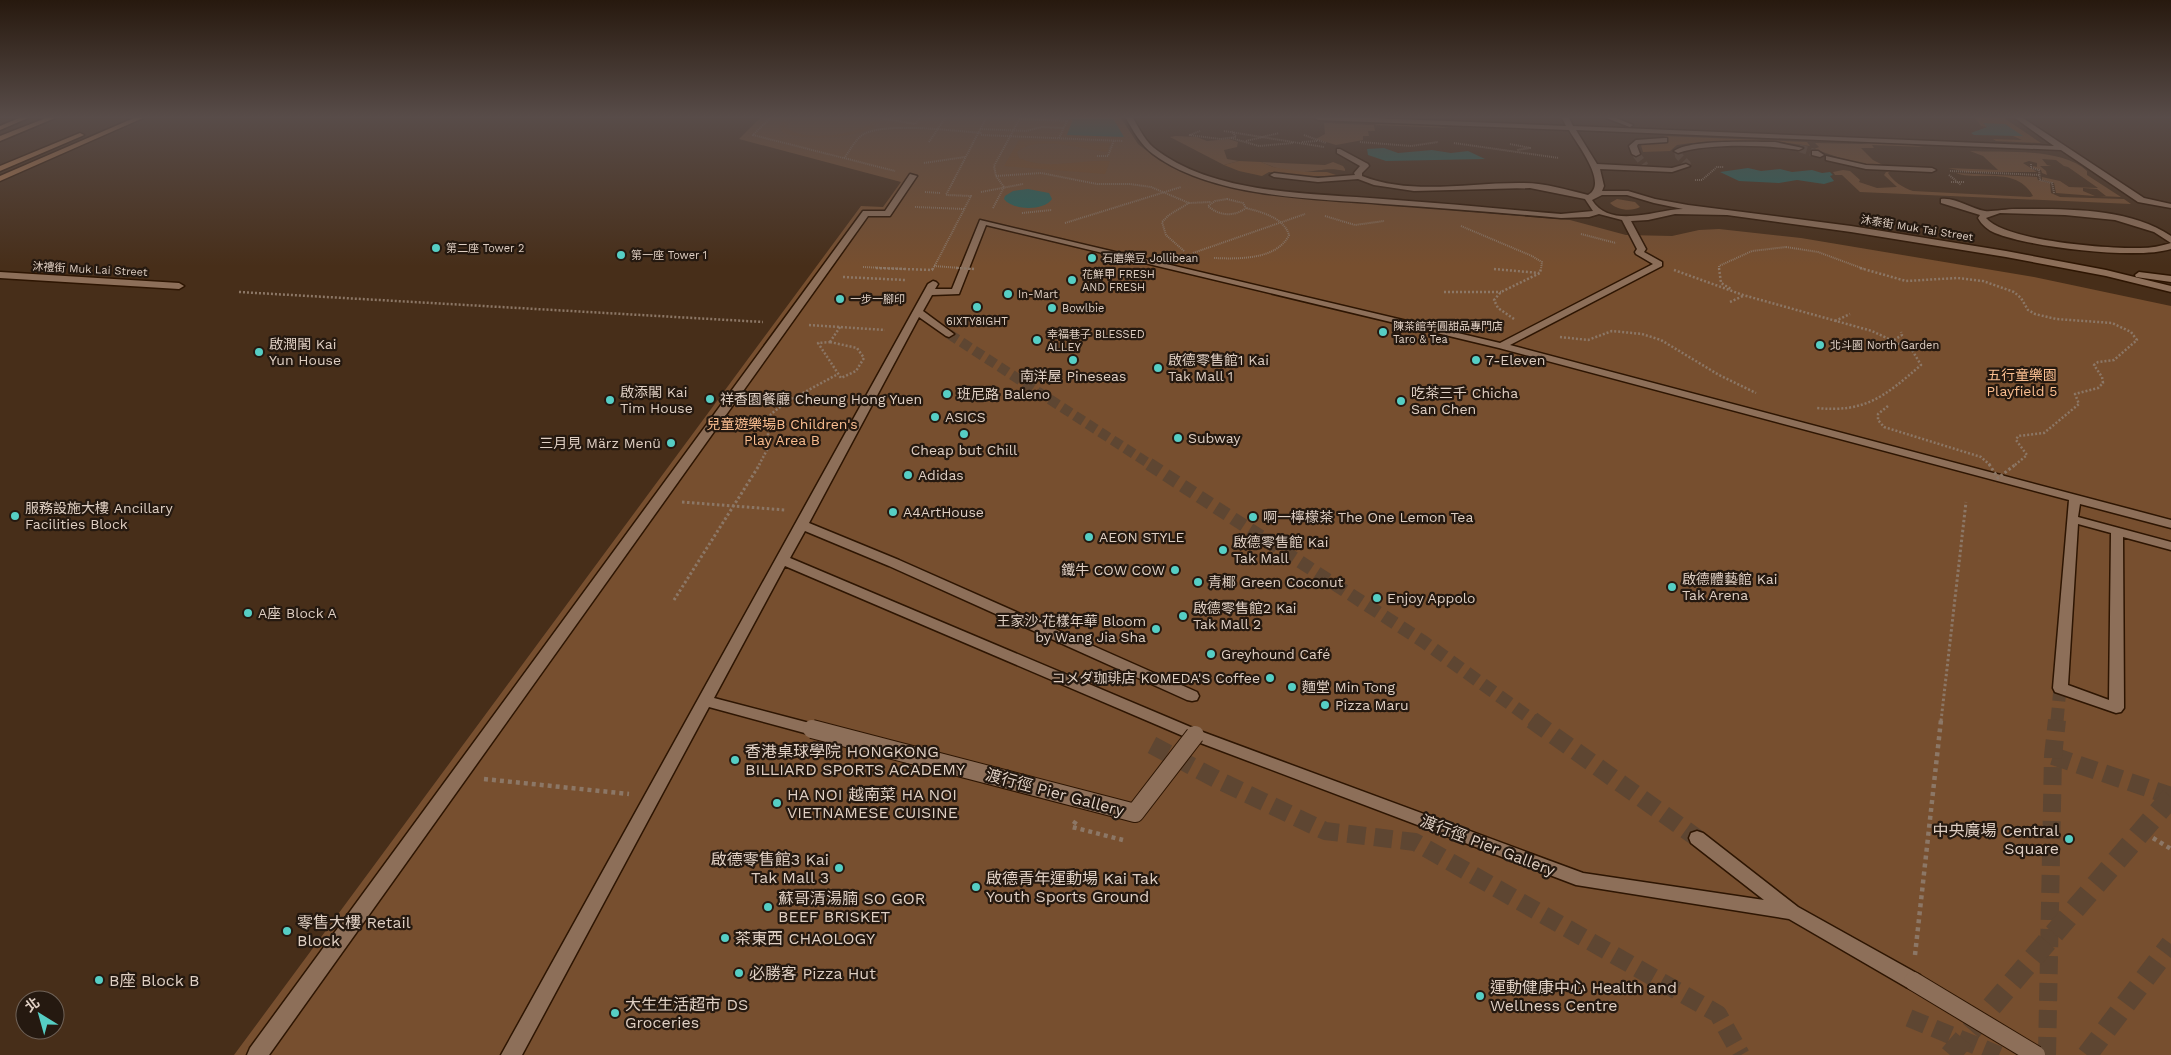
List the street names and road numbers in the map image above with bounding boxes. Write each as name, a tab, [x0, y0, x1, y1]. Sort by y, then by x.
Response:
street label: 沐泰街 Muk Tai Street	[1860, 213, 1975, 244]
street label: 沐禮街 Muk Lai Street	[32, 260, 148, 279]
street label: 渡行徑 Pier Gallery	[983, 765, 1127, 820]
street label: 渡行徑 Pier Gallery	[1418, 811, 1559, 880]

